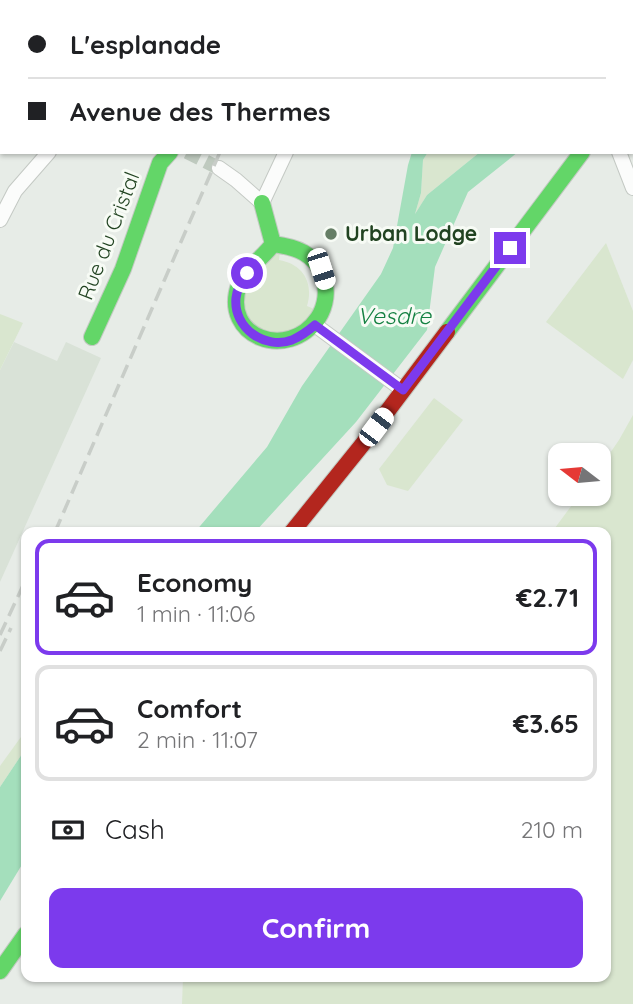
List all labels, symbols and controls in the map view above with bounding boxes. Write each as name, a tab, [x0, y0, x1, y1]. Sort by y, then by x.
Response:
text: L'esplanade	[70, 28, 221, 61]
text: Avenue des Thermes	[70, 95, 331, 128]
street label: Rue du Cristal	[72, 168, 144, 303]
place label: Urban Lodge	[345, 220, 477, 246]
marker: Urban Lodge	[323, 226, 339, 242]
route end	[494, 232, 526, 264]
car	[305, 246, 338, 292]
route start	[231, 257, 263, 289]
water label: Vesdre	[357, 301, 432, 330]
car	[355, 404, 398, 450]
north arrow	[548, 443, 611, 506]
map controls	[548, 443, 611, 506]
icon: car	[53, 566, 116, 629]
text: Economy	[137, 566, 252, 599]
text: €2.71	[516, 581, 579, 614]
text: 1 min · 11:06	[137, 599, 255, 628]
icon: car	[53, 692, 116, 755]
text: Comfort	[137, 692, 242, 725]
text: €3.65	[513, 707, 579, 740]
text: 2 min · 11:07	[137, 725, 258, 754]
icon: cash	[49, 811, 87, 849]
text: Cash	[105, 813, 165, 846]
text: 210 m	[521, 815, 583, 844]
button: Confirm	[49, 888, 583, 968]

